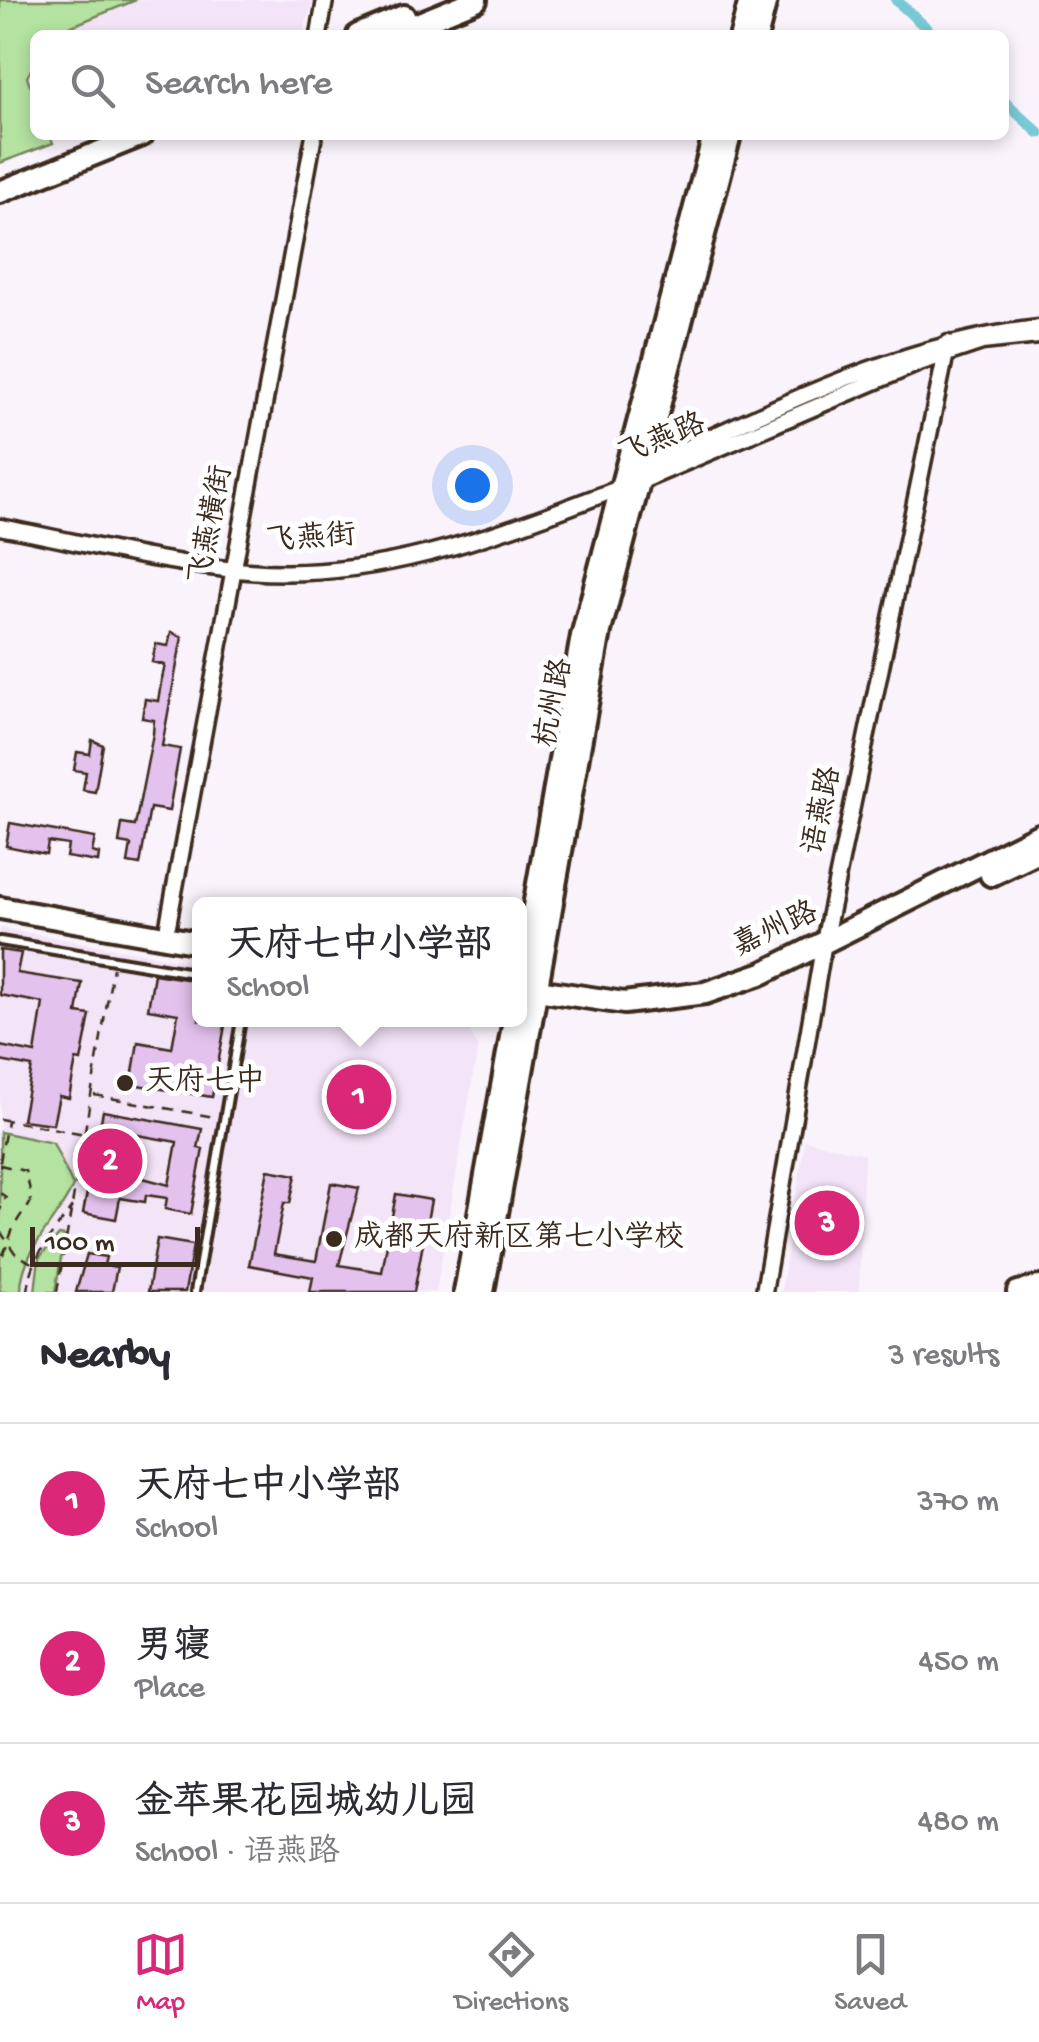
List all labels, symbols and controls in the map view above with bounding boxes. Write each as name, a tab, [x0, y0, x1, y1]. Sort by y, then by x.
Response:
search box	[30, 30, 1009, 140]
icon: search	[65, 58, 120, 113]
text: Search here	[145, 63, 332, 107]
street label: 飞燕路	[614, 406, 711, 474]
your location	[447, 460, 498, 511]
street label: 飞燕横街	[182, 462, 242, 587]
street label: 飞燕街	[265, 517, 357, 561]
street label: 杭州路	[528, 655, 582, 751]
street label: 语燕路	[796, 763, 850, 859]
street label: 嘉州路	[727, 894, 824, 966]
popup	[192, 897, 527, 1027]
text: 天府七中小学部	[226, 926, 493, 970]
text: School	[226, 970, 310, 1008]
pin: 1	[326, 1060, 392, 1134]
place label: 天府七中	[145, 1063, 265, 1101]
marker: 天府七中	[114, 1072, 136, 1094]
pin: 2	[78, 1124, 142, 1198]
pin: 3	[794, 1186, 860, 1260]
place label: 成都天府新区第七小学校	[354, 1220, 684, 1257]
scale bar	[30, 1222, 200, 1266]
text: 100 m	[45, 1228, 115, 1261]
marker: 成都天府新区第七小学校	[323, 1228, 345, 1250]
text: Nearby	[40, 1333, 170, 1382]
text: 3 results	[888, 1338, 999, 1376]
text: 天府七中小学部	[135, 1467, 401, 1511]
text: 1	[66, 1484, 79, 1522]
text: 370 m	[917, 1484, 999, 1522]
text: School	[135, 1511, 218, 1549]
text: 男寝	[135, 1627, 211, 1671]
text: 2	[65, 1644, 80, 1682]
text: 450 m	[919, 1644, 999, 1682]
text: Place	[135, 1671, 205, 1709]
text: 金苹果花园城幼儿园	[135, 1783, 477, 1827]
text: 3	[64, 1804, 81, 1842]
text: 480 m	[918, 1804, 999, 1842]
text: School · 语燕路	[135, 1835, 339, 1873]
tab: Map	[133, 1927, 188, 2020]
tab: Directions	[454, 1927, 568, 2020]
tab: Saved	[834, 1927, 906, 2020]

